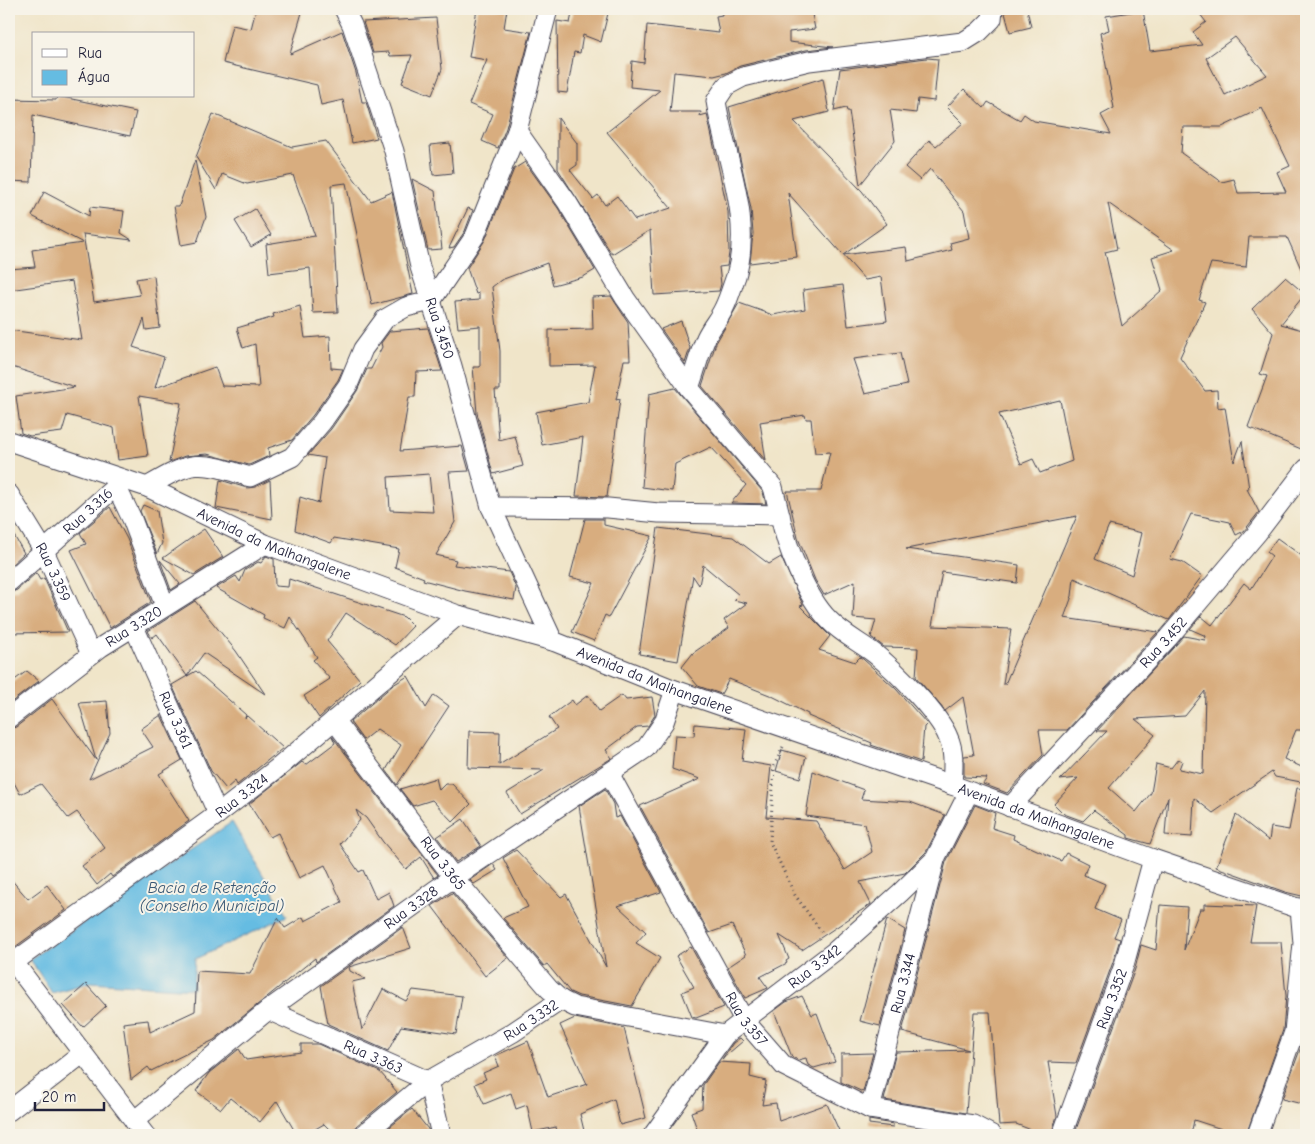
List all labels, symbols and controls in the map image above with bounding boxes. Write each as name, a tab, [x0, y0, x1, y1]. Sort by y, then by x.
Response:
legend	[32, 32, 195, 98]
text: Rua	[78, 44, 102, 62]
text: Água	[78, 67, 110, 86]
street label: Rua 3.450	[421, 295, 458, 361]
street label: Rua 3.316	[59, 484, 117, 538]
street label: Avenida da Malhangalene	[194, 504, 354, 584]
street label: Rua 3.359	[32, 539, 75, 604]
street label: Rua 3.320	[102, 602, 166, 651]
street label: Rua 3.452	[1136, 613, 1191, 672]
street label: Avenida da Malhangalene	[574, 643, 736, 718]
street label: Rua 3.361	[155, 689, 197, 752]
street label: Rua 3.324	[212, 770, 272, 822]
street label: Avenida da Malhangalene	[956, 779, 1118, 853]
street label: Rua 3.365	[417, 833, 469, 894]
water label: Bacia de Retenção (Conselho Municipal)	[140, 879, 284, 915]
street label: Rua 3.328	[380, 882, 442, 933]
street label: Rua 3.342	[785, 941, 845, 993]
street label: Rua 3.344	[886, 951, 919, 1015]
street label: Rua 3.352	[1092, 966, 1131, 1031]
street label: Rua 3.357	[721, 989, 772, 1050]
street label: Rua 3.332	[500, 995, 562, 1045]
street label: Rua 3.363	[341, 1036, 405, 1078]
scale bar	[35, 1079, 104, 1111]
text: 20 m	[42, 1088, 76, 1106]

